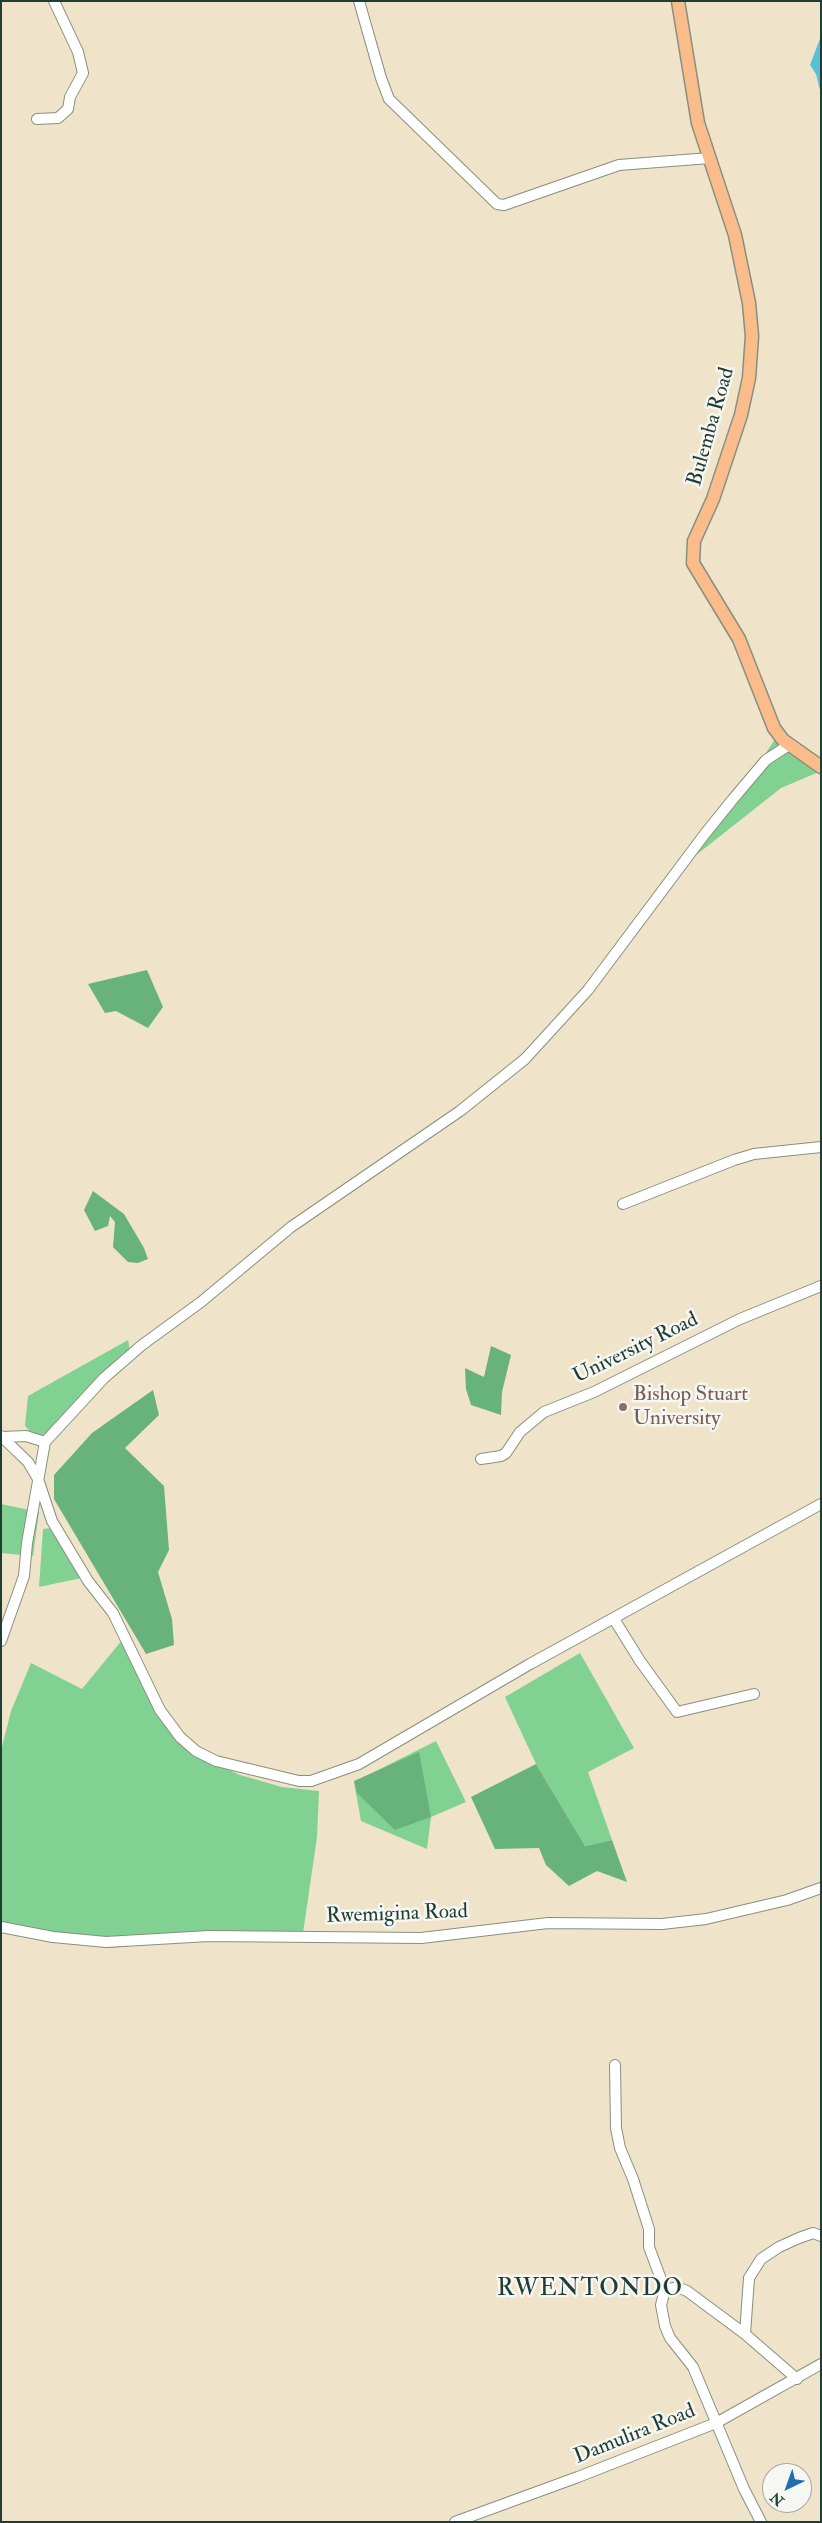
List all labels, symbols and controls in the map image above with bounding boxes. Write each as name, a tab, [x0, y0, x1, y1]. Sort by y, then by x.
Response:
street label: Bulemba Road	[683, 365, 741, 489]
street label: University Road	[569, 1308, 703, 1390]
place label: Bishop Stuart University	[633, 1382, 748, 1432]
marker: Bishop Stuart University	[617, 1401, 629, 1413]
street label: Rwemigina Road	[326, 1900, 468, 1930]
district label: RWENTONDO	[496, 2276, 684, 2304]
street label: Damulira Road	[571, 2399, 699, 2471]
north arrow	[762, 2463, 812, 2513]
text: N	[767, 2488, 788, 2509]

